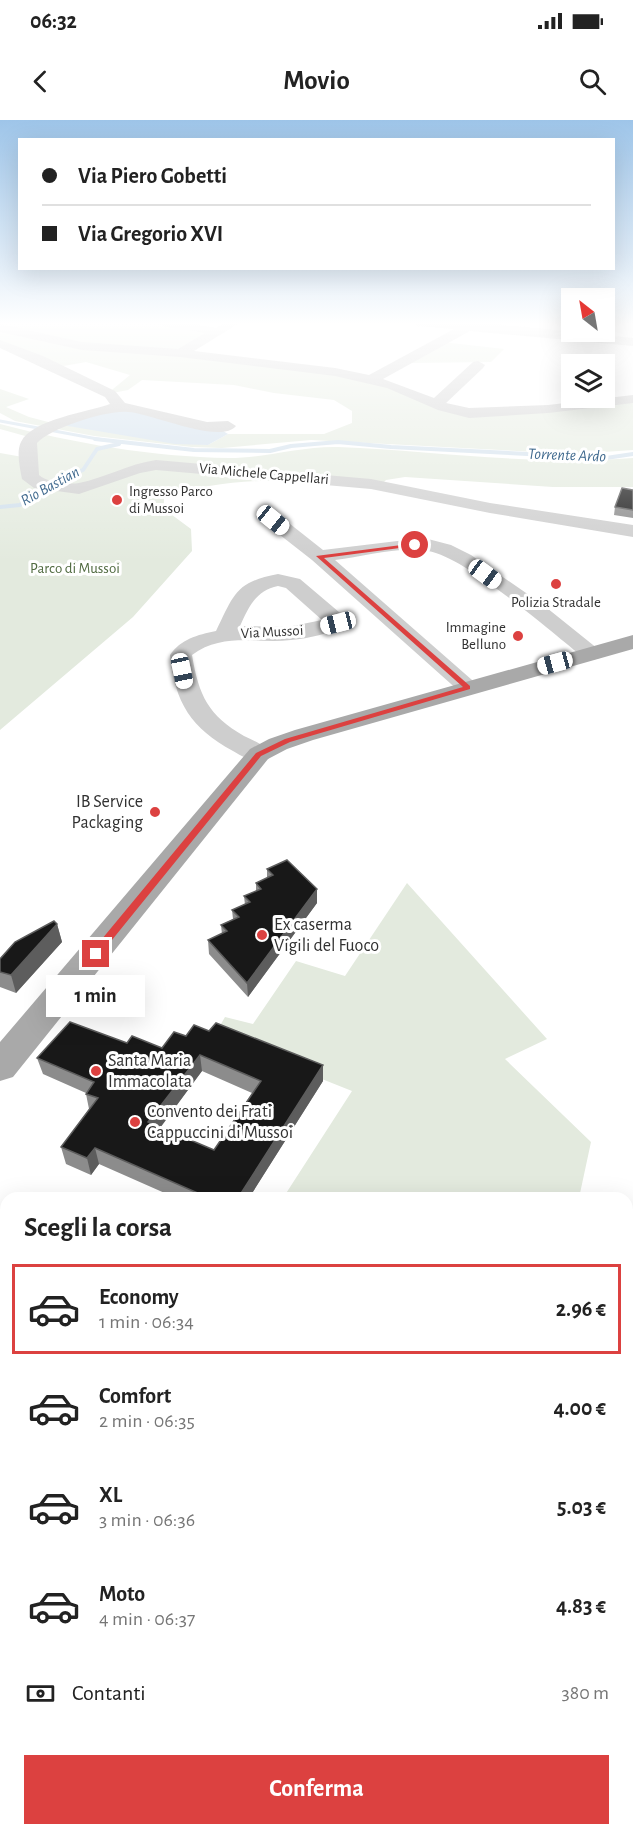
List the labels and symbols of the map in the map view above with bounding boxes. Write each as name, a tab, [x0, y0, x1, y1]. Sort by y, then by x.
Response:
north arrow	[561, 288, 615, 342]
water label: Torrente Ardo	[528, 446, 607, 464]
street label: Via Michele Cappellari	[199, 461, 329, 487]
water label: Rio Bastian	[18, 463, 82, 509]
place label: Ingresso Parco di Mussoi	[129, 484, 213, 516]
marker: Ingresso Parco di Mussoi	[110, 493, 124, 507]
car	[253, 502, 293, 538]
route start	[401, 531, 428, 558]
car	[465, 556, 505, 592]
park label: Parco di Mussoi	[30, 561, 120, 576]
marker: Polizia Stradale	[549, 577, 563, 591]
place label: Polizia Stradale	[511, 595, 601, 610]
car	[318, 610, 358, 636]
place label: Immagine Belluno	[446, 620, 506, 652]
street label: Via Mussoi	[240, 623, 304, 641]
marker: Immagine Belluno	[511, 629, 525, 643]
car	[535, 650, 575, 676]
car	[169, 652, 195, 690]
place label: IB Service Packaging	[72, 793, 143, 832]
marker: IB Service Packaging	[148, 805, 162, 819]
place label: Ex caserma Vigili del Fuoco	[274, 916, 379, 955]
marker: Ex caserma Vigili del Fuoco	[255, 928, 269, 942]
route end	[82, 940, 109, 967]
callout: 1 min	[46, 975, 146, 1017]
place label: Santa Maria Immacolata	[108, 1052, 192, 1091]
marker: Santa Maria Immacolata	[89, 1064, 103, 1078]
place label: Convento dei Frati Cappuccini di Mussoi	[147, 1103, 293, 1142]
marker: Convento dei Frati Cappuccini di Mussoi	[128, 1115, 142, 1129]

